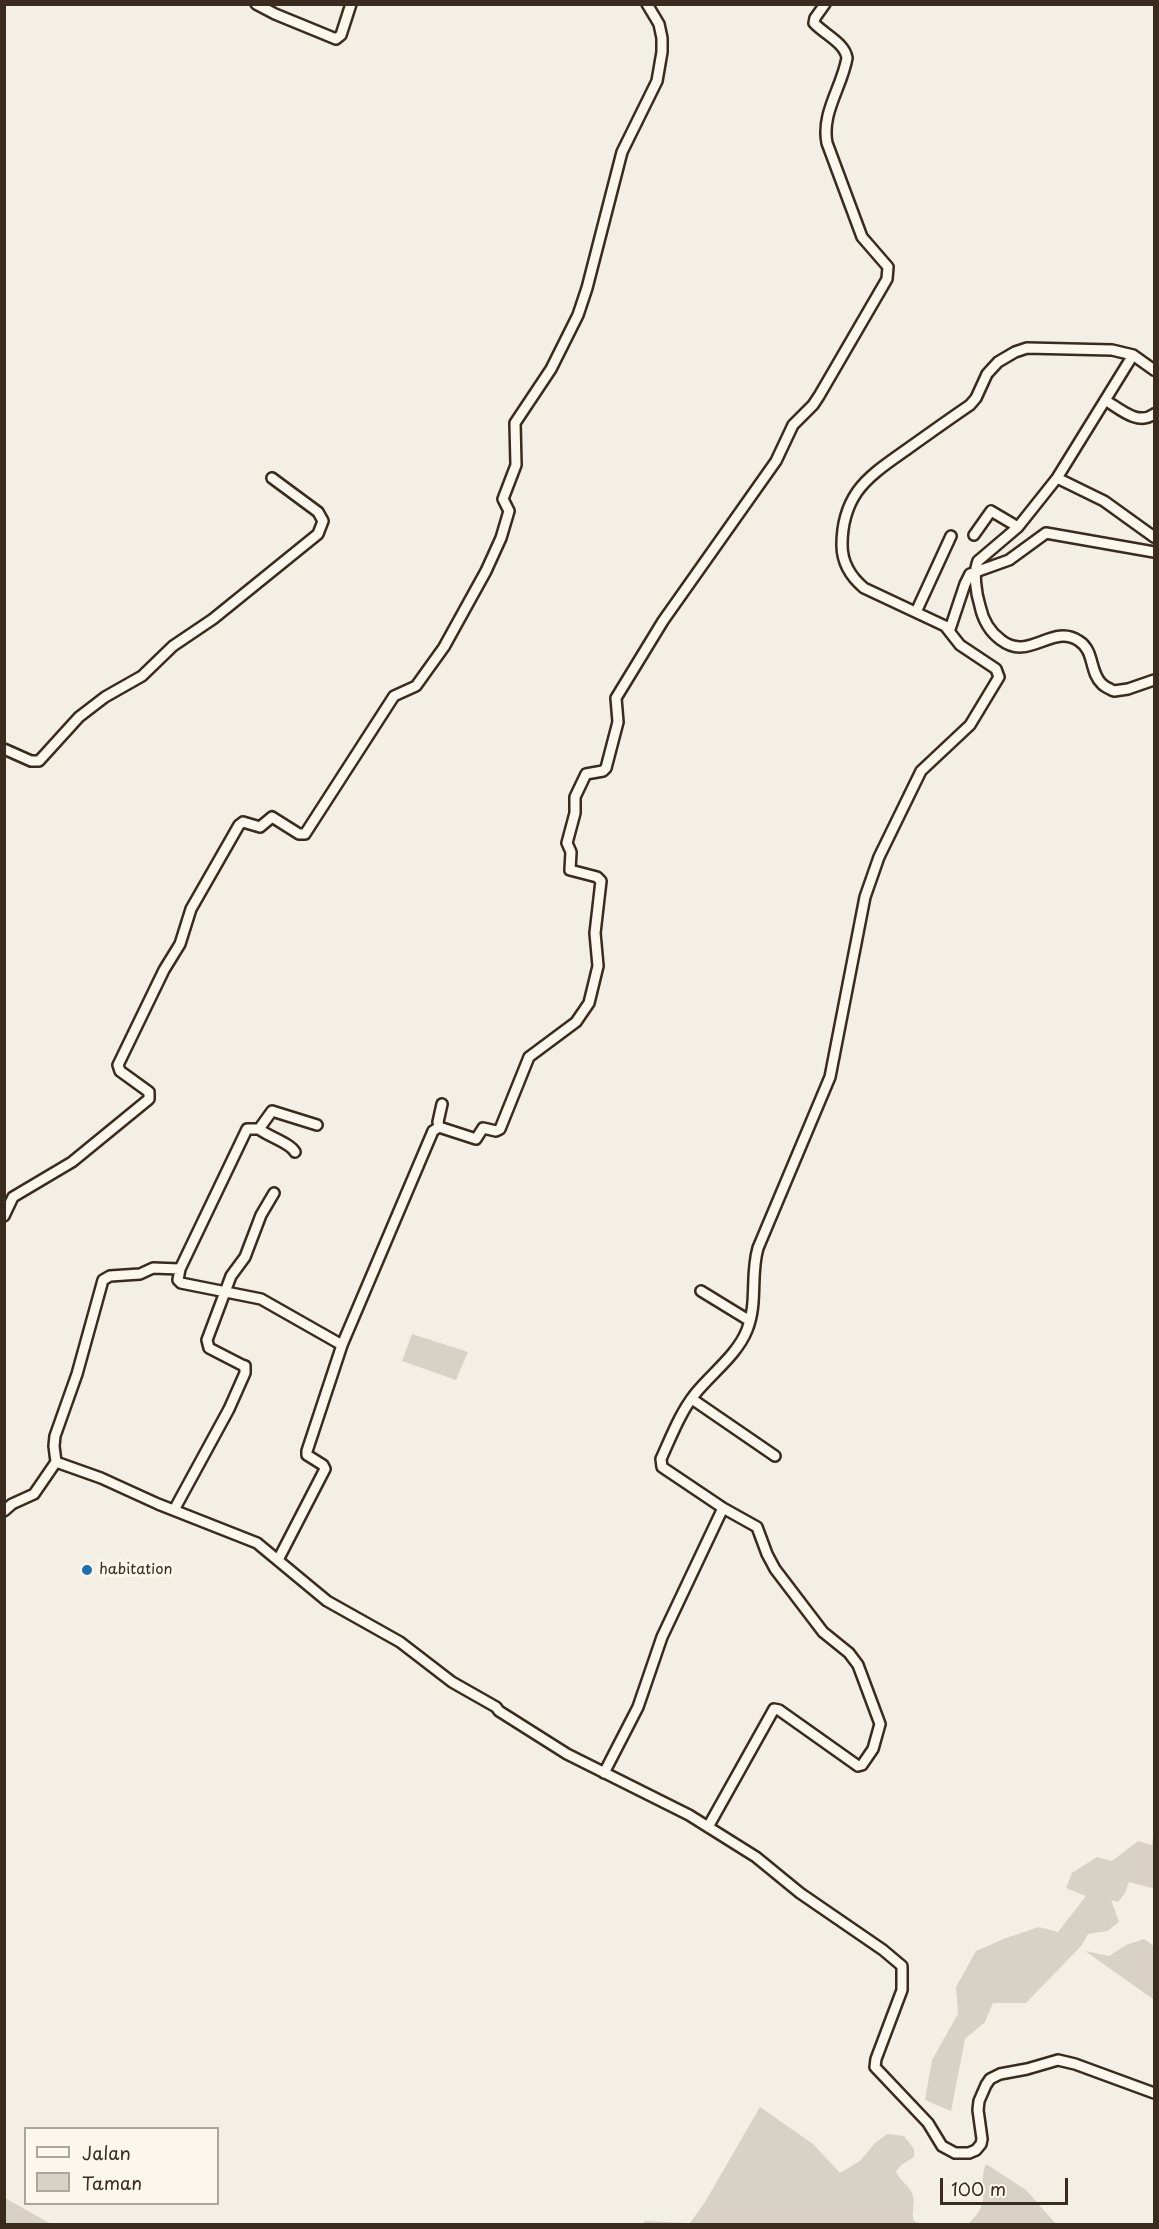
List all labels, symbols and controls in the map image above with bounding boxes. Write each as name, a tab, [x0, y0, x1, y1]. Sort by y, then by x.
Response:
place label: habitation	[99, 1561, 173, 1579]
marker: habitation	[80, 1563, 94, 1577]
legend	[24, 2127, 219, 2205]
text: Jalan	[82, 2139, 131, 2166]
scale bar	[943, 2166, 1070, 2204]
text: Taman	[82, 2169, 142, 2196]
text: 100 m	[951, 2175, 1006, 2202]

